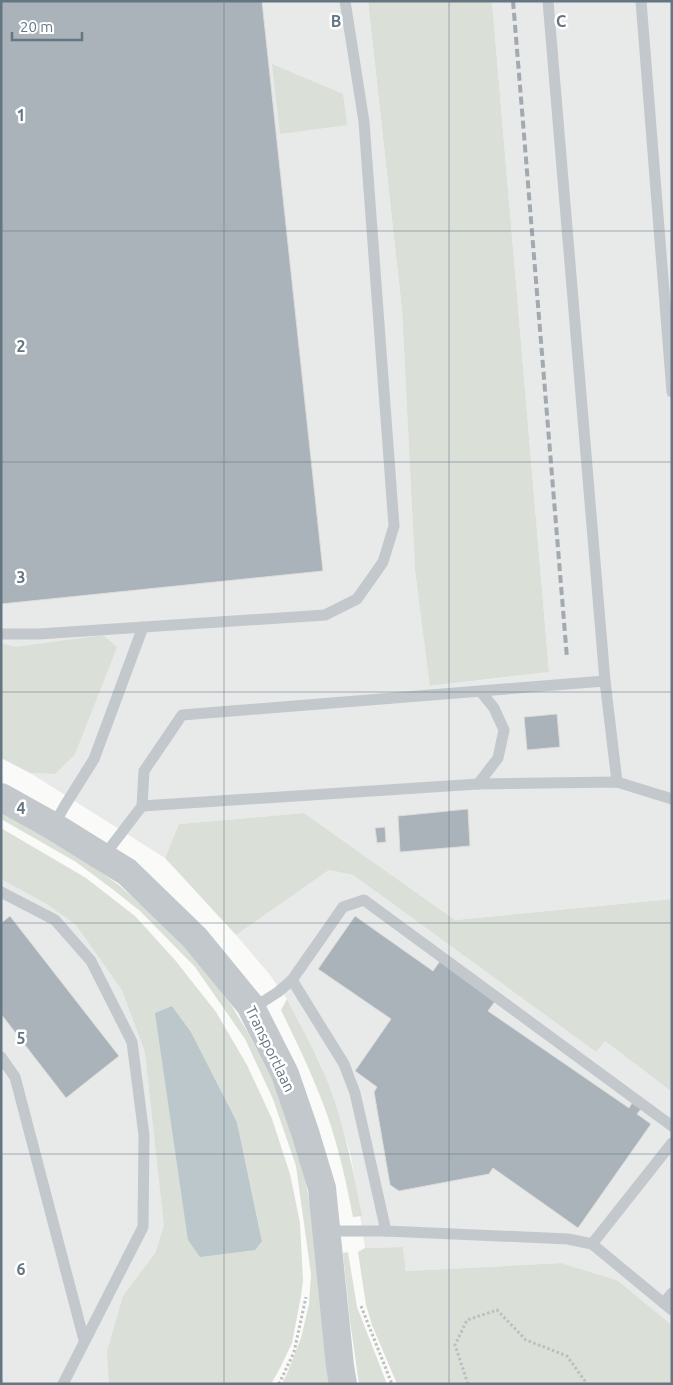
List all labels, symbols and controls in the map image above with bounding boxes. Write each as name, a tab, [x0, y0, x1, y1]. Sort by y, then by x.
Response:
scale bar	[12, 10, 82, 42]
text: B	[331, 12, 341, 30]
text: C	[556, 12, 566, 30]
text: 20 m	[20, 18, 53, 35]
text: 1	[16, 106, 26, 124]
text: 2	[16, 337, 26, 355]
text: 3	[16, 568, 26, 586]
text: 4	[16, 799, 26, 817]
street label: Transportlaan	[242, 1003, 299, 1094]
text: 5	[16, 1029, 26, 1047]
text: 6	[16, 1260, 26, 1278]

